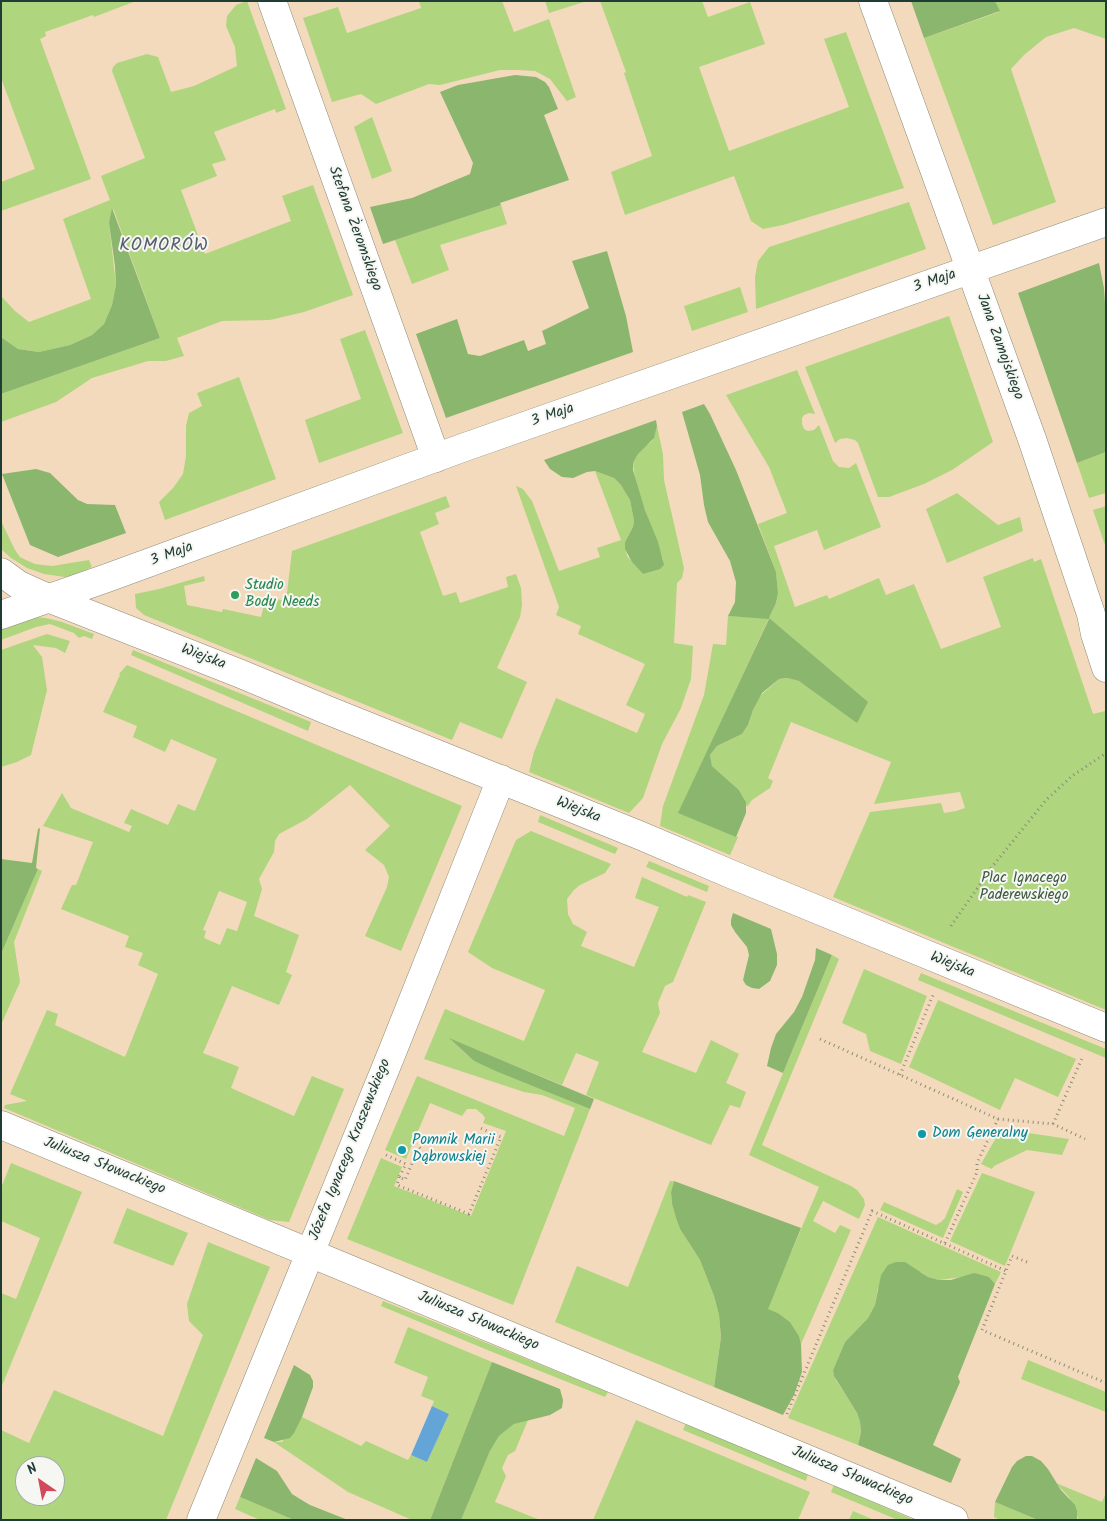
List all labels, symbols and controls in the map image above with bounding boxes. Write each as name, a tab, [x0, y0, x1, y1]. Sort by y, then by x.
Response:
street label: Stefana Żeromskiego	[323, 164, 385, 294]
district label: KOMORÓW	[118, 236, 210, 258]
street label: 3 Maja	[911, 266, 959, 298]
street label: Jana Zamojskiego	[971, 291, 1027, 403]
street label: 3 Maja	[529, 400, 577, 432]
street label: 3 Maja	[148, 539, 196, 571]
place label: Studio Body Needs	[245, 577, 319, 612]
marker: Studio Body Needs	[229, 589, 241, 601]
street label: Wiejska	[178, 641, 228, 675]
street label: Wiejska	[553, 794, 603, 828]
park label: Plac Ignacego Paderewskiego	[980, 870, 1068, 905]
street label: Wiejska	[927, 949, 977, 983]
street label: Józefa Ignacego Kraszewskiego	[306, 1057, 396, 1243]
place label: Dom Generalny	[932, 1125, 1028, 1143]
marker: Dom Generalny	[916, 1128, 928, 1140]
place label: Pomnik Marii Dąbrowskiej	[412, 1132, 494, 1167]
street label: Juliusza Słowackiego	[40, 1134, 168, 1200]
marker: Pomnik Marii Dąbrowskiej	[396, 1144, 408, 1156]
street label: Juliusza Słowackiego	[415, 1288, 541, 1356]
street label: Juliusza Słowackiego	[789, 1443, 915, 1511]
north arrow	[15, 1456, 65, 1506]
text: N	[23, 1458, 42, 1481]

